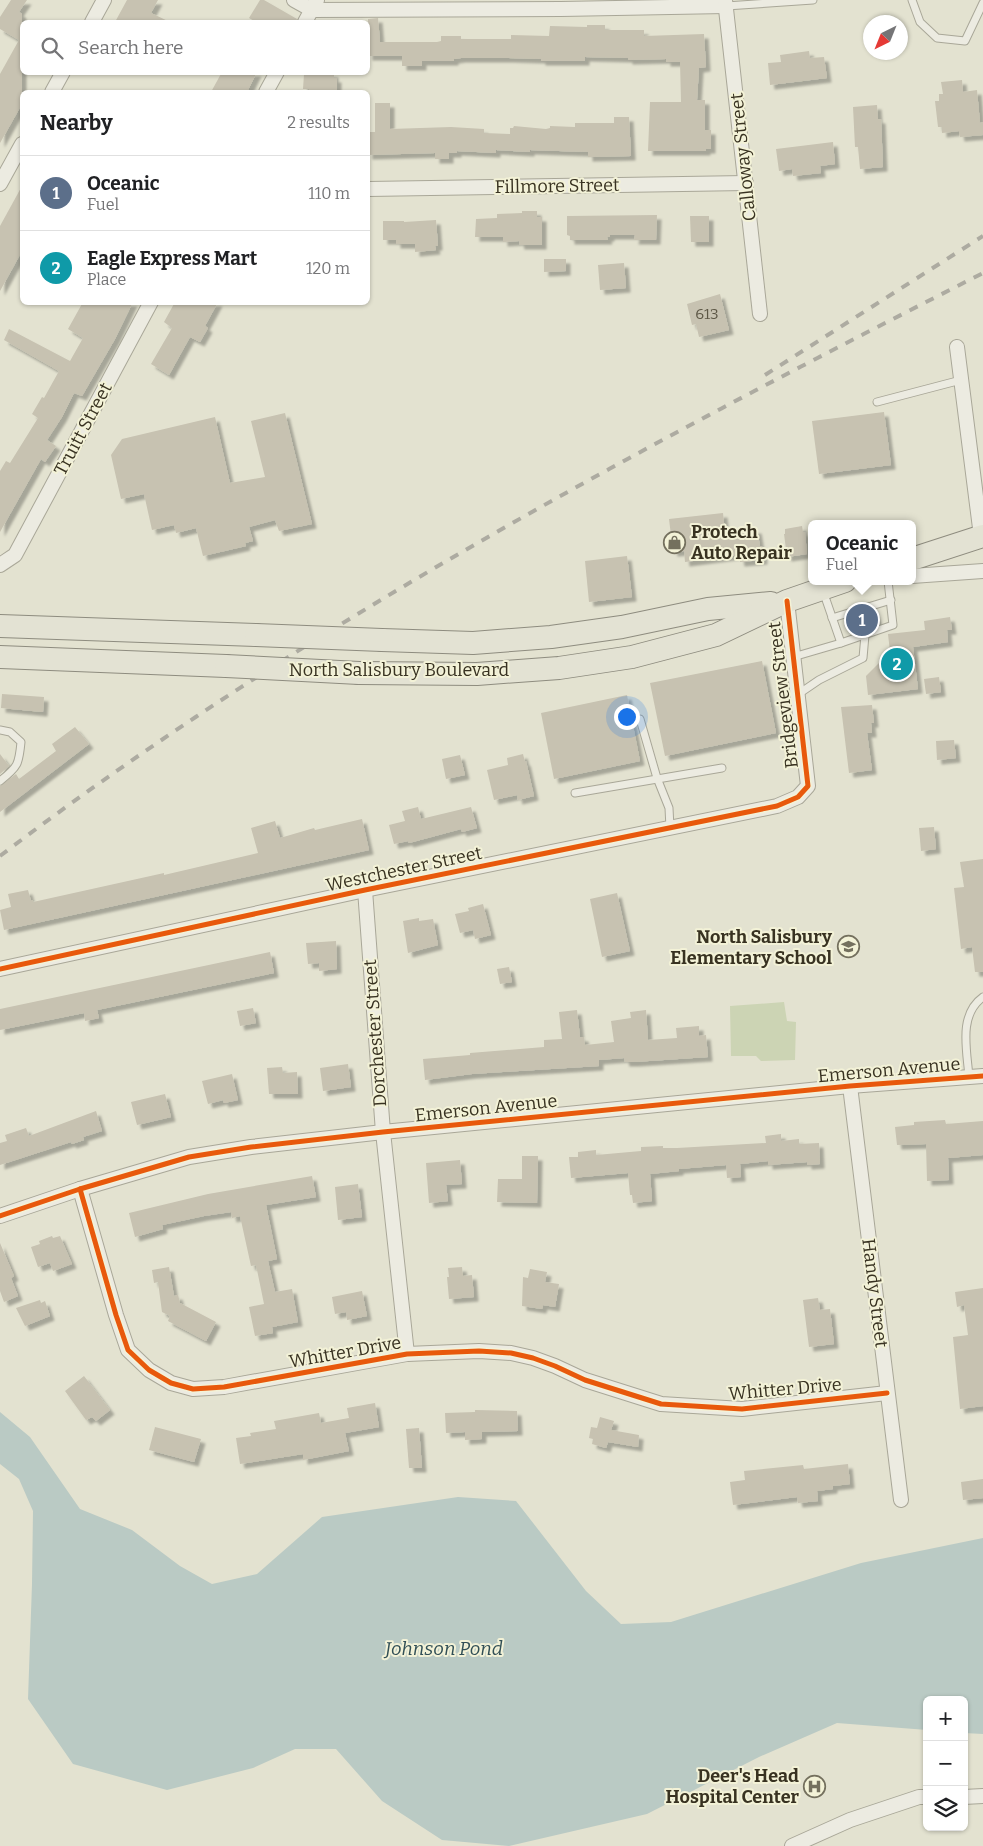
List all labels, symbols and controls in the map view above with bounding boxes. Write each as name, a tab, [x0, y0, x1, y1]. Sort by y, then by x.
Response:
north arrow	[863, 15, 908, 60]
search box	[20, 20, 370, 75]
icon: search	[38, 34, 66, 62]
text: Search here	[78, 36, 183, 59]
street label: Calloway Street	[725, 91, 761, 222]
text: Nearby	[40, 110, 113, 136]
text: 2 results	[287, 113, 350, 132]
text: Oceanic	[87, 172, 160, 195]
street label: Fillmore Street	[494, 174, 620, 198]
text: 1	[53, 184, 59, 203]
text: 110 m	[308, 184, 350, 203]
text: Fuel	[87, 195, 119, 214]
text: Eagle Express Mart	[87, 247, 257, 270]
text: 2	[51, 259, 61, 278]
text: 120 m	[306, 259, 350, 278]
text: Place	[87, 270, 126, 289]
house number: 613	[695, 305, 719, 323]
street label: Truitt Street	[49, 378, 117, 479]
popup	[808, 520, 916, 585]
place label: Protech Auto Repair	[691, 521, 793, 564]
shop icon: Protech Auto Repair	[663, 530, 687, 554]
text: Oceanic	[826, 532, 898, 555]
text: Fuel	[826, 555, 858, 574]
pin: 1	[846, 601, 878, 639]
street label: Bridgeview Street	[763, 620, 803, 769]
pin: 2	[881, 645, 913, 683]
street label: North Salisbury Boulevard	[289, 659, 510, 681]
your location	[614, 704, 640, 730]
street label: Westchester Street	[324, 842, 484, 896]
place label: North Salisbury Elementary School	[670, 926, 833, 969]
school or university icon: North Salisbury Elementary School	[836, 935, 860, 959]
street label: Dorchester Street	[359, 958, 391, 1107]
street label: Emerson Avenue	[817, 1053, 961, 1087]
street label: Emerson Avenue	[414, 1090, 558, 1126]
street label: Handy Street	[857, 1237, 893, 1349]
street label: Whitter Drive	[287, 1331, 403, 1373]
street label: Whitter Drive	[728, 1373, 842, 1405]
water label: Johnson Pond	[383, 1637, 503, 1660]
map controls	[923, 1696, 968, 1831]
button: +	[923, 1696, 968, 1741]
button: −	[923, 1741, 968, 1786]
place label: Deer's Head Hospital Center	[666, 1765, 800, 1808]
hospital icon: Deer's Head Hospital Center	[803, 1774, 827, 1798]
button: layers	[923, 1786, 968, 1831]

